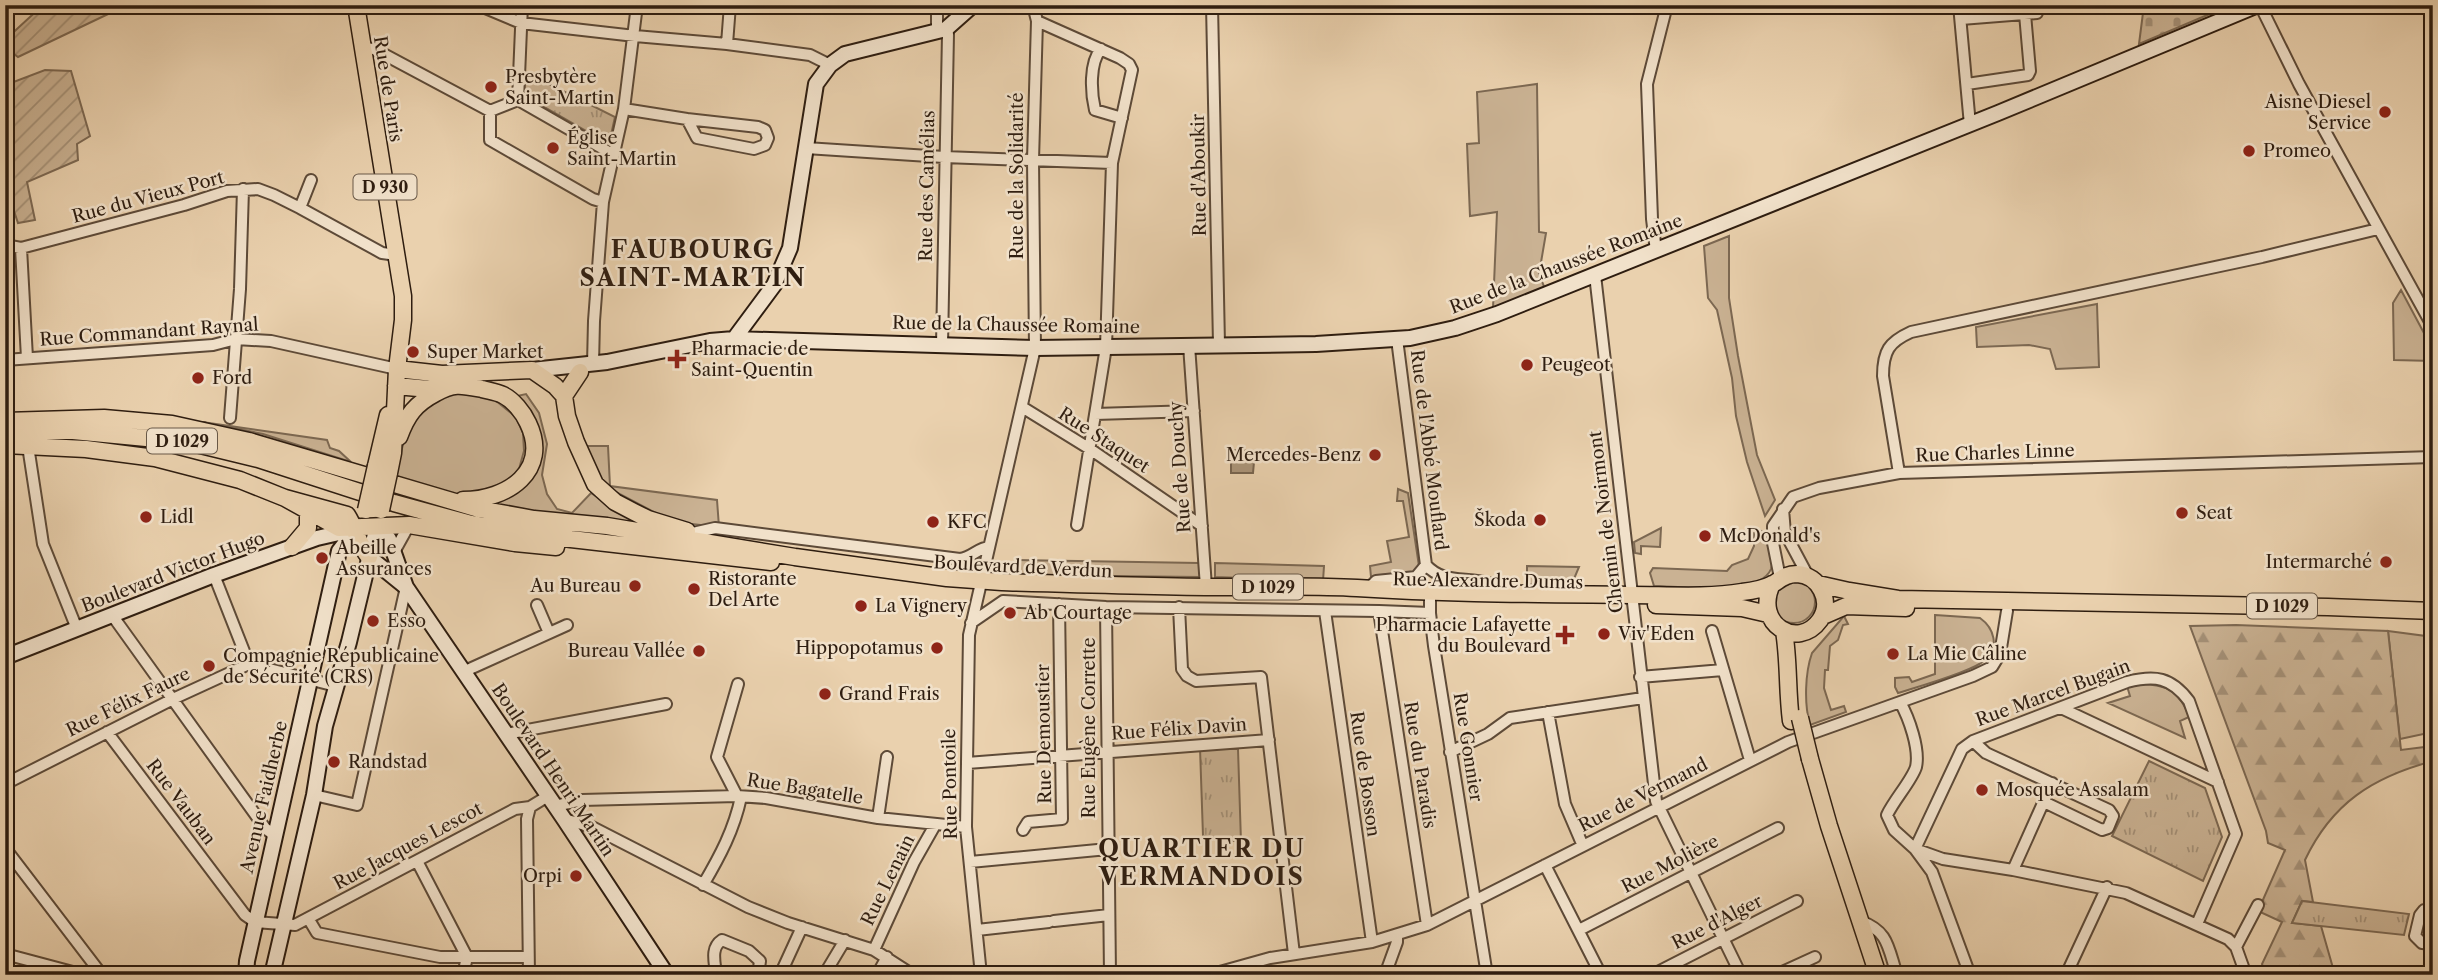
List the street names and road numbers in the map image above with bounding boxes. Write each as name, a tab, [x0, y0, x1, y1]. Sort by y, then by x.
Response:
street label: Rue de Paris	[369, 34, 407, 144]
street label: Rue de la Solidarité	[1006, 93, 1028, 260]
street label: Rue des Camélias	[915, 110, 939, 262]
street label: Rue d'Aboukir	[1187, 113, 1211, 237]
street label: Rue du Vieux Port	[70, 166, 227, 228]
road number: D 930	[354, 174, 416, 200]
street label: Rue de la Chaussée Romaine	[1446, 209, 1686, 319]
street label: Rue de la Chaussée Romaine	[892, 312, 1140, 338]
street label: Rue Commandant Raynal	[39, 313, 259, 351]
street label: Rue de l'Abbé Mouflard	[1406, 348, 1452, 552]
street label: Rue de Douchy	[1164, 399, 1196, 534]
street label: Rue Staquet	[1054, 402, 1154, 478]
road number: D 1029	[147, 428, 217, 454]
street label: Chemin de Noirmont	[1584, 429, 1628, 614]
street label: Rue Charles Linne	[1915, 439, 2075, 467]
street label: Boulevard Victor Hugo	[78, 527, 268, 617]
street label: Boulevard de Verdun	[933, 551, 1113, 583]
street label: Rue Alexandre Dumas	[1393, 568, 1583, 594]
road number: D 1029	[1233, 574, 1303, 600]
road number: D 1029	[2247, 594, 2317, 618]
street label: Rue Eugène Corrette	[1078, 638, 1100, 818]
street label: Rue Marcel Bugain	[1973, 655, 2133, 731]
street label: Rue Félix Faure	[62, 663, 194, 741]
street label: Rue Demoustier	[1032, 663, 1056, 804]
street label: Boulevard Henri Martin	[487, 679, 619, 861]
street label: Rue Gonnier	[1449, 691, 1488, 804]
street label: Rue du Paradis	[1399, 700, 1441, 830]
street label: Rue de Bosson	[1345, 710, 1385, 838]
street label: Rue Félix Davin	[1110, 713, 1248, 745]
street label: Avenue Faidherbe	[236, 719, 292, 876]
street label: Rue Pontoile	[938, 728, 962, 840]
street label: Rue de Vermand	[1575, 753, 1711, 837]
street label: Rue Vauban	[142, 755, 220, 849]
street label: Rue Bagatelle	[745, 769, 865, 809]
street label: Rue Jacques Lescot	[330, 797, 487, 895]
street label: Rue Molière	[1618, 830, 1722, 898]
street label: Rue Lenain	[857, 831, 919, 929]
street label: Rue d'Alger	[1668, 890, 1766, 954]

